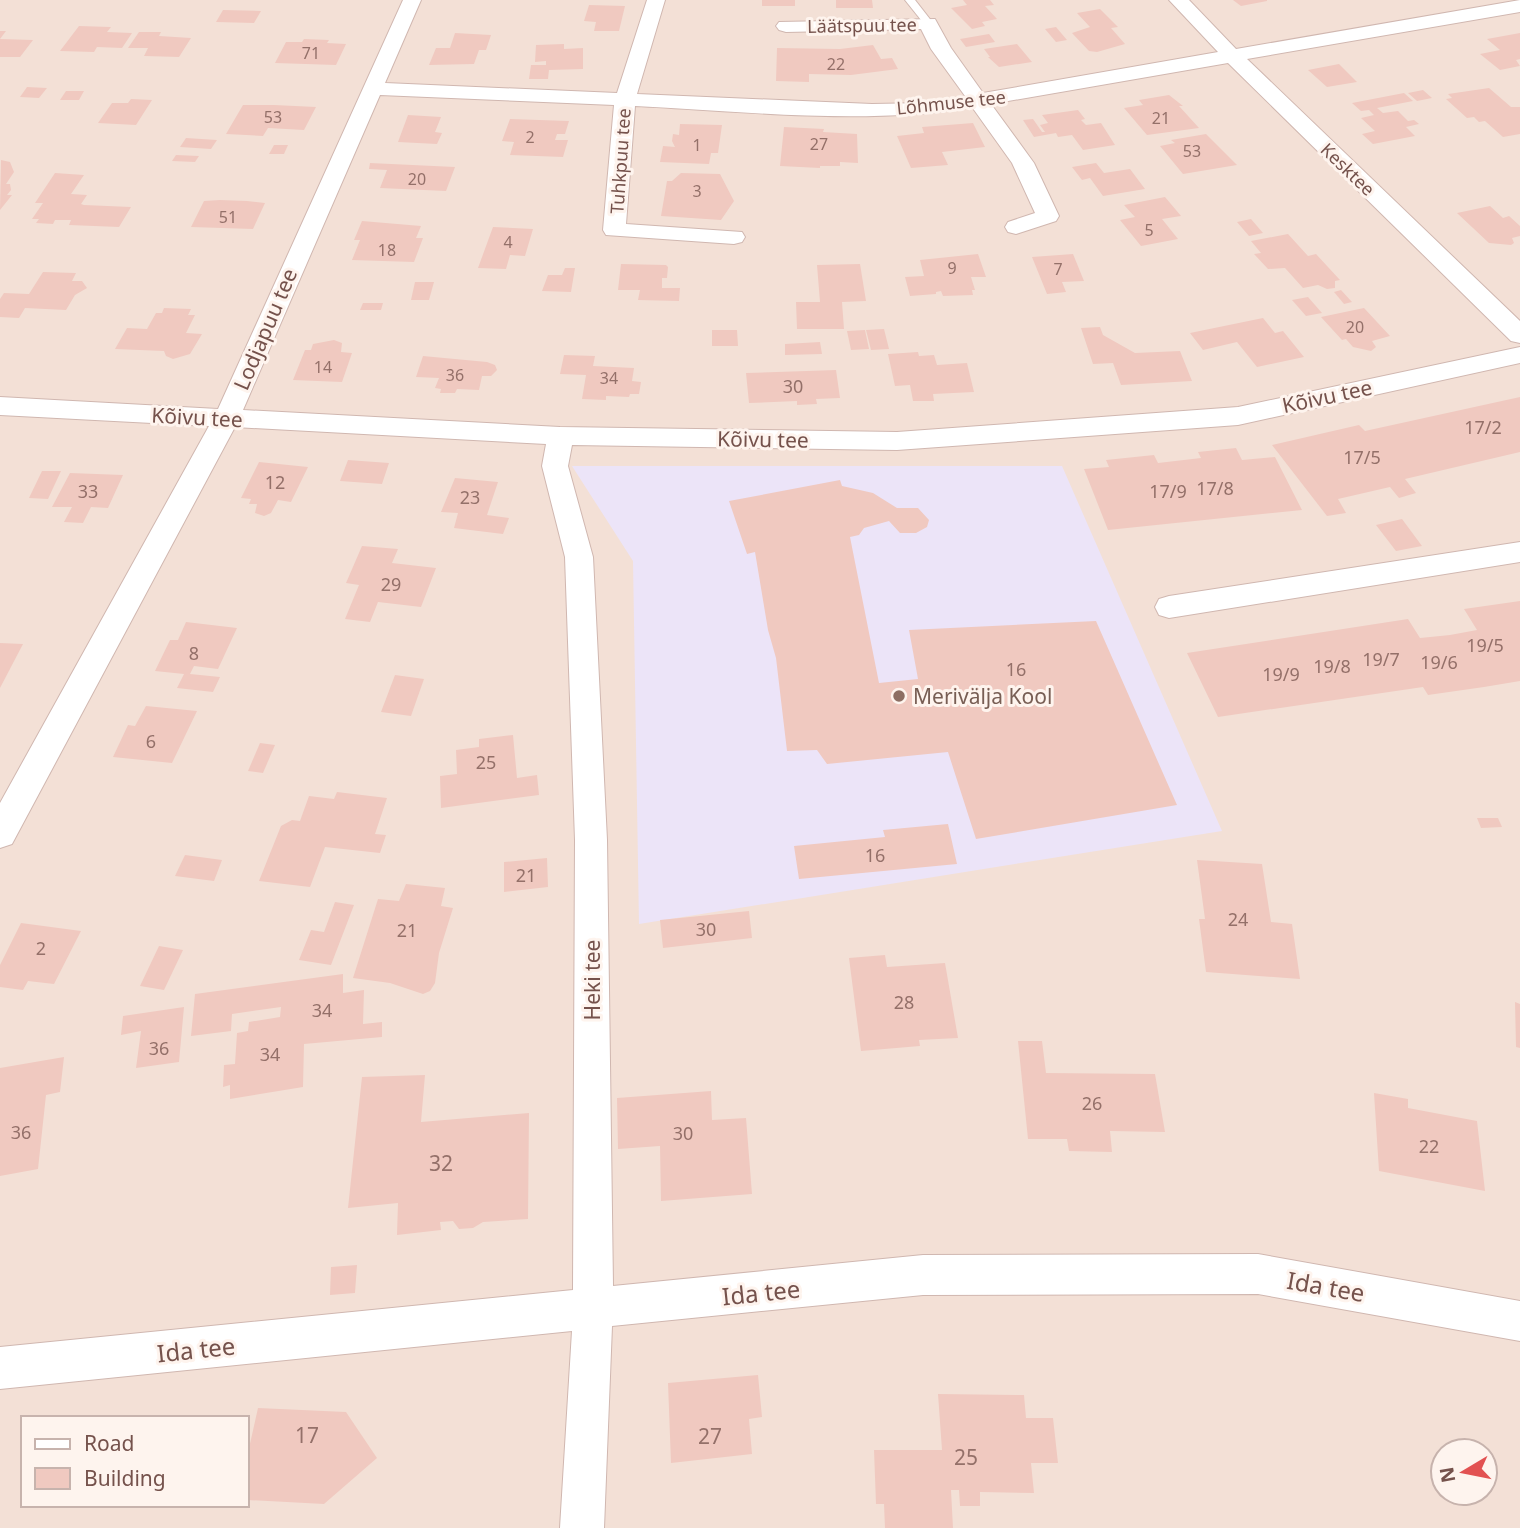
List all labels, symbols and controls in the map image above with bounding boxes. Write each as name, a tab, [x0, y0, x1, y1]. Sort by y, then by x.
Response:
street label: Läätspuu tee	[807, 12, 917, 38]
house number: 71	[302, 42, 320, 64]
house number: 22	[827, 53, 845, 75]
street label: Lõhmuse tee	[895, 84, 1007, 120]
house number: 53	[264, 106, 282, 128]
street label: Tuhkpuu tee	[604, 107, 636, 215]
house number: 21	[1152, 107, 1170, 129]
house number: 2	[525, 126, 535, 148]
house number: 27	[810, 133, 828, 155]
house number: 1	[692, 134, 702, 156]
street label: Kesktee	[1316, 137, 1380, 201]
house number: 53	[1183, 140, 1201, 162]
house number: 20	[408, 168, 426, 190]
house number: 3	[692, 180, 702, 202]
house number: 51	[219, 206, 237, 228]
house number: 5	[1144, 219, 1154, 241]
house number: 4	[503, 231, 513, 253]
house number: 18	[378, 239, 396, 261]
house number: 9	[947, 257, 957, 279]
house number: 7	[1053, 258, 1063, 280]
street label: Lodjapuu tee	[227, 264, 303, 394]
house number: 20	[1346, 316, 1364, 338]
house number: 14	[314, 356, 332, 378]
house number: 36	[446, 364, 464, 386]
house number: 34	[600, 367, 618, 389]
street label: Kõivu tee	[1279, 373, 1375, 419]
house number: 30	[783, 374, 803, 398]
street label: Kõivu tee	[151, 401, 243, 433]
house number: 17/2	[1464, 415, 1502, 439]
street label: Kõivu tee	[717, 424, 809, 454]
house number: 17/5	[1343, 445, 1381, 469]
house number: 12	[265, 470, 285, 494]
house number: 17/8	[1196, 476, 1234, 500]
house number: 33	[78, 479, 98, 503]
house number: 17/9	[1149, 479, 1187, 503]
house number: 23	[460, 485, 480, 509]
house number: 29	[381, 572, 401, 596]
house number: 19/5	[1466, 633, 1504, 657]
house number: 8	[189, 641, 199, 665]
house number: 19/7	[1362, 647, 1400, 671]
house number: 19/6	[1420, 650, 1458, 674]
house number: 19/8	[1313, 654, 1351, 678]
house number: 16	[1006, 657, 1026, 681]
house number: 19/9	[1262, 662, 1300, 686]
place label: Merivälja Kool	[913, 682, 1052, 710]
marker: Merivälja Kool	[891, 688, 907, 704]
house number: 6	[146, 729, 156, 753]
house number: 25	[476, 750, 496, 774]
house number: 16	[865, 843, 885, 867]
house number: 21	[516, 863, 536, 887]
house number: 24	[1228, 907, 1248, 931]
house number: 30	[696, 917, 716, 941]
house number: 21	[397, 918, 417, 942]
house number: 2	[36, 936, 46, 960]
street label: Heki tee	[578, 940, 606, 1020]
house number: 28	[894, 990, 914, 1014]
house number: 34	[312, 998, 332, 1022]
house number: 36	[149, 1036, 169, 1060]
house number: 34	[260, 1042, 280, 1066]
house number: 26	[1082, 1091, 1102, 1115]
house number: 36	[11, 1120, 31, 1144]
house number: 30	[673, 1121, 693, 1145]
house number: 22	[1419, 1134, 1439, 1158]
house number: 32	[429, 1149, 453, 1177]
street label: Ida tee	[1285, 1263, 1367, 1309]
street label: Ida tee	[720, 1271, 802, 1313]
street label: Ida tee	[155, 1328, 237, 1370]
legend	[21, 1416, 248, 1507]
house number: 17	[295, 1421, 319, 1449]
house number: 27	[698, 1422, 722, 1450]
text: Road	[84, 1429, 134, 1457]
north arrow	[1429, 1437, 1499, 1507]
house number: 25	[954, 1443, 978, 1471]
text: Building	[84, 1464, 166, 1492]
text: N	[1433, 1465, 1461, 1485]

